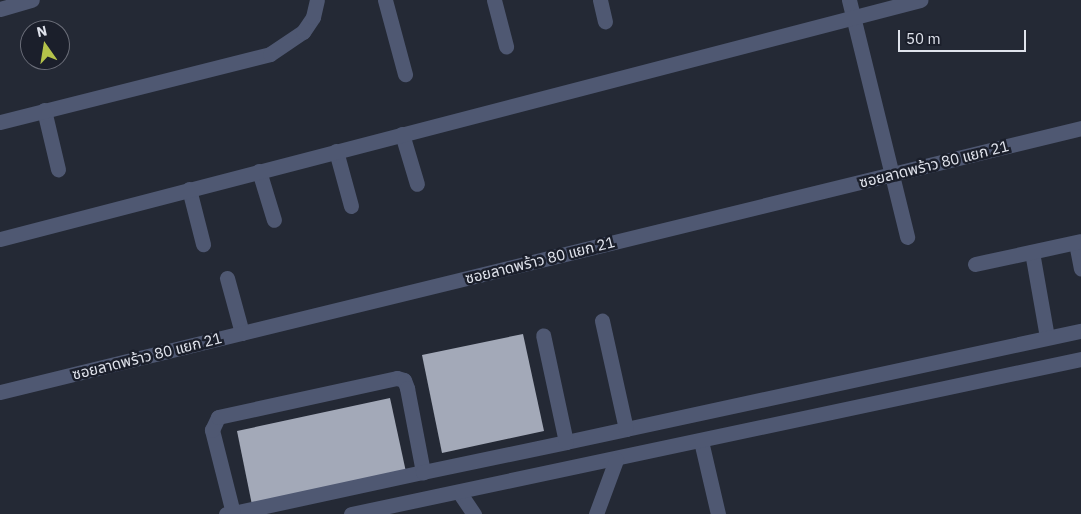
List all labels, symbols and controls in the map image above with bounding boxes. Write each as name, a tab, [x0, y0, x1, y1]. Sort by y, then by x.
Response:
north arrow	[20, 20, 70, 70]
scale bar	[901, 20, 1028, 52]
text: N	[35, 21, 49, 41]
text: 50 m	[906, 29, 941, 48]
street label: ซอยลาดพร้าว 80 แยก 21	[857, 137, 1011, 191]
street label: ซอยลาดพร้าว 80 แยก 21	[463, 233, 617, 287]
street label: ซอยลาดพร้าว 80 แยก 21	[70, 329, 224, 383]

